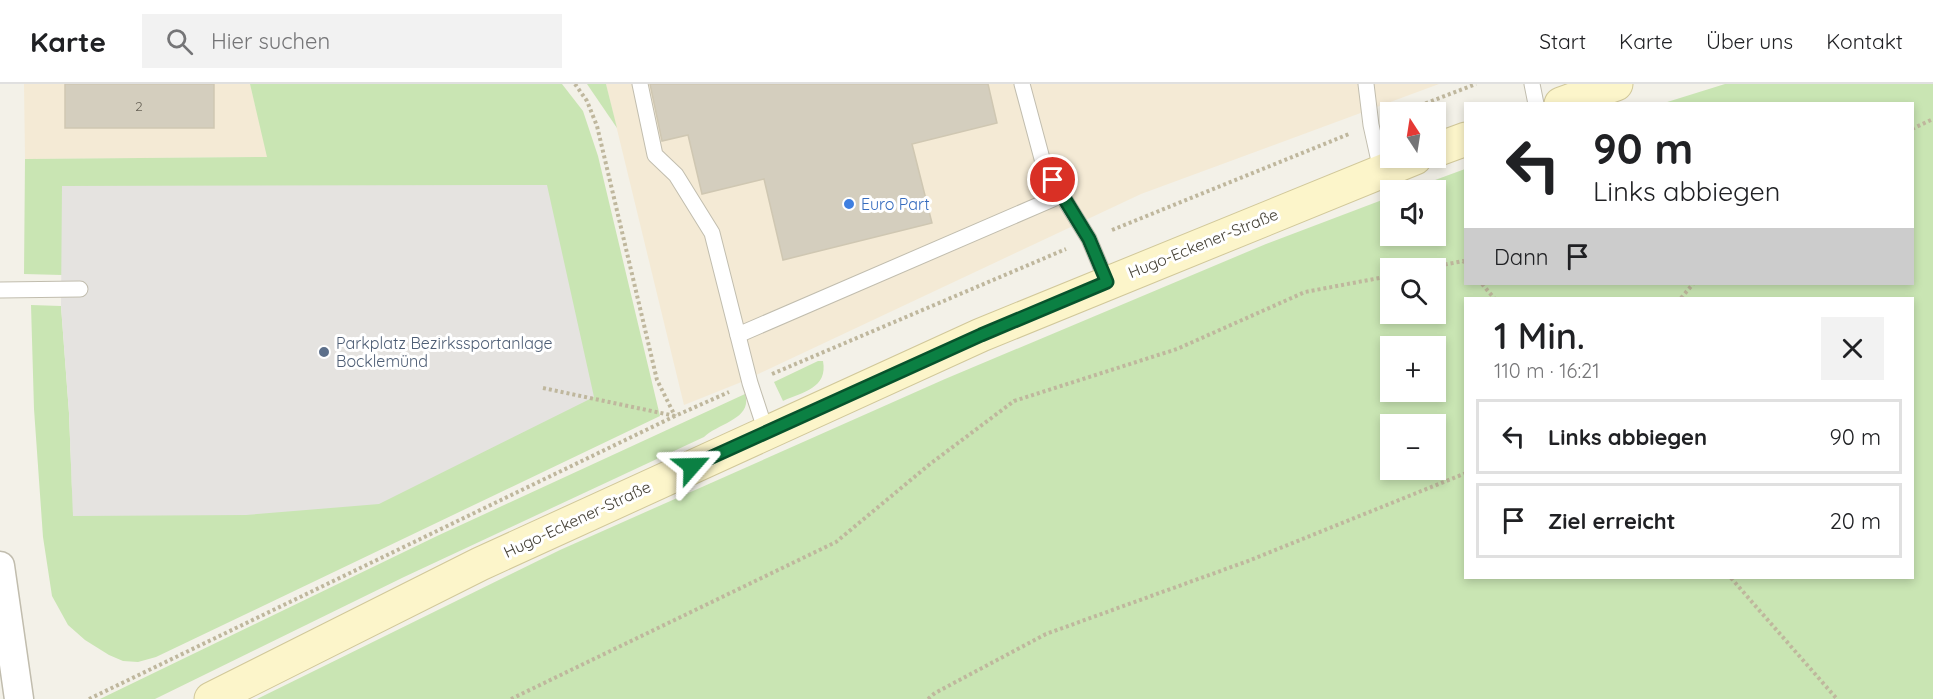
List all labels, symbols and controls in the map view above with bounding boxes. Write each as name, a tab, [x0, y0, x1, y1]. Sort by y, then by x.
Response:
search box	[142, 14, 562, 68]
text: Karte	[30, 24, 106, 59]
icon: search	[163, 25, 196, 58]
text: Hier suchen	[211, 27, 330, 55]
text: Start	[1539, 28, 1586, 54]
text: Karte	[1619, 28, 1673, 54]
text: Über uns	[1706, 28, 1793, 54]
text: Kontakt	[1826, 28, 1903, 54]
house number: 2	[135, 97, 143, 115]
north arrow	[1380, 102, 1446, 168]
map controls	[1380, 102, 1446, 480]
text: 90 m	[1593, 122, 1693, 175]
icon: left	[1494, 126, 1572, 204]
pin	[1027, 154, 1078, 205]
icon: arrive	[1036, 163, 1069, 196]
text: Links abbiegen	[1593, 174, 1780, 208]
button: sound	[1380, 180, 1446, 246]
place label: Euro Part	[861, 194, 930, 214]
marker: Euro Part	[842, 197, 856, 211]
street label: Hugo-Eckener-Straße	[1125, 204, 1281, 282]
icon: arrive	[1561, 240, 1594, 273]
text: Dann	[1494, 243, 1549, 271]
button: search	[1380, 258, 1446, 324]
text: 1 Min.	[1494, 313, 1585, 358]
button: close	[1821, 317, 1884, 380]
place label: Parkplatz Bezirkssportanlage Bocklemünd	[336, 333, 553, 371]
button: +	[1380, 336, 1446, 402]
marker: Parkplatz Bezirkssportanlage Bocklemünd	[317, 345, 331, 359]
text: 110 m · 16:21	[1494, 358, 1600, 383]
button: −	[1380, 414, 1446, 480]
icon: left	[1497, 420, 1530, 453]
text: Links abbiegen	[1548, 423, 1707, 451]
text: 90 m	[1830, 423, 1881, 451]
position arrow	[660, 434, 724, 498]
street label: Hugo-Eckener-Straße	[500, 476, 654, 562]
icon: arrive	[1497, 504, 1530, 537]
text: Ziel erreicht	[1548, 507, 1676, 535]
text: 20 m	[1830, 507, 1881, 535]

